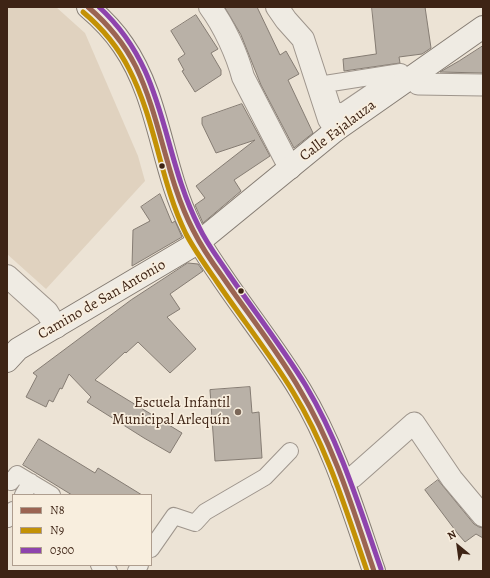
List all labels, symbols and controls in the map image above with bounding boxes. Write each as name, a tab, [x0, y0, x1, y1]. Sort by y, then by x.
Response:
street label: Calle Fajalauza	[296, 96, 380, 166]
unlabelled marker	[157, 161, 167, 171]
street label: Camino de San Antonio	[35, 256, 169, 344]
unlabelled marker	[236, 286, 246, 296]
place label: Escuela Infantil Municipal Arlequín	[112, 394, 230, 429]
marker: Escuela Infantil Municipal Arlequín	[233, 407, 243, 417]
legend	[12, 494, 152, 566]
text: N8	[50, 502, 64, 518]
text: N9	[50, 522, 64, 538]
north arrow	[438, 526, 478, 566]
text: N	[445, 527, 459, 544]
text: 0300	[50, 542, 74, 558]

